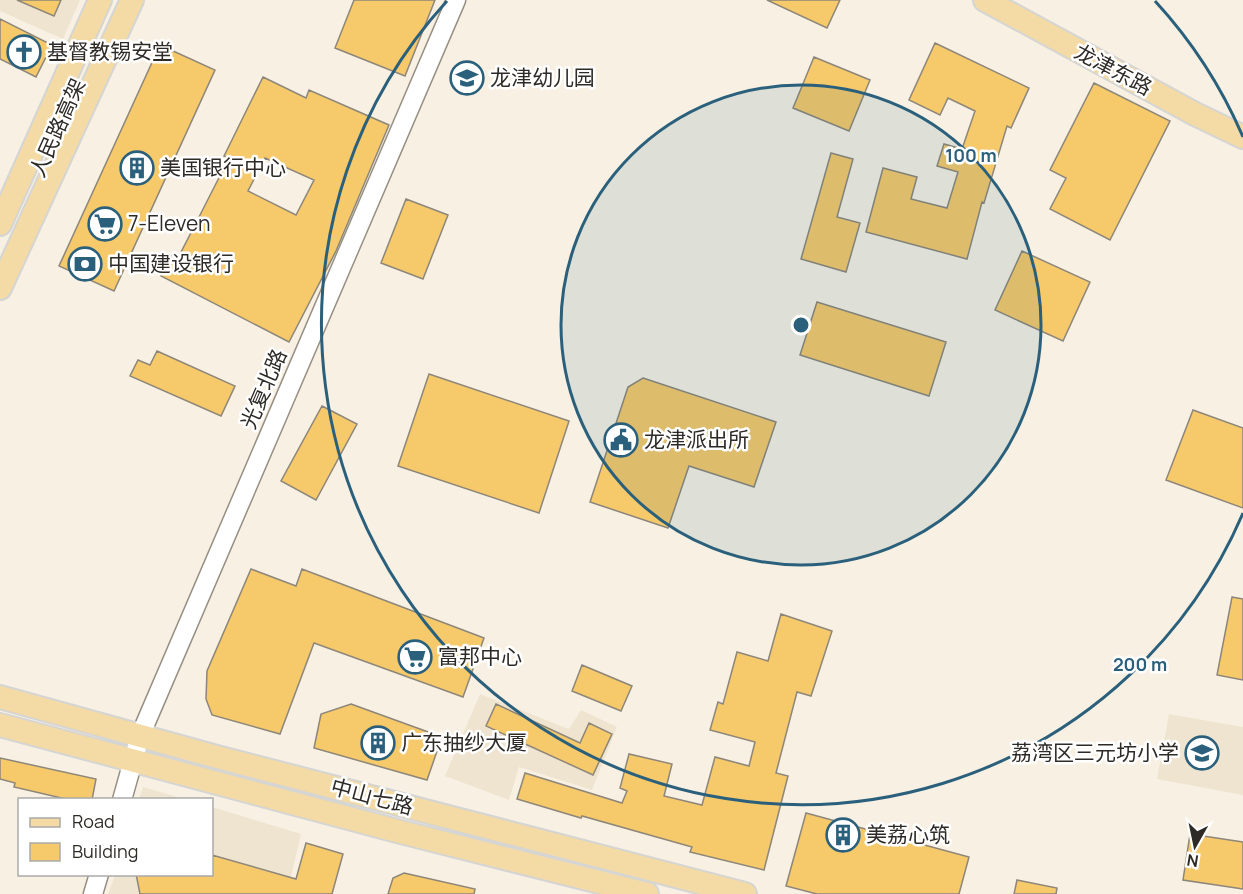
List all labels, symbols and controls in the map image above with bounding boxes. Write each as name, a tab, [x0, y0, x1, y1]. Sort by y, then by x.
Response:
church icon: 基督教锡安堂	[6, 34, 42, 70]
place label: 基督教锡安堂	[47, 37, 173, 65]
street label: 龙津东路	[1070, 37, 1157, 101]
school or university icon: 龙津幼儿园	[449, 60, 485, 96]
place label: 龙津幼儿园	[490, 63, 595, 91]
street label: 人民路高架	[23, 74, 91, 181]
text: 100 m	[945, 143, 997, 167]
building icon: 美国银行中心	[119, 150, 155, 186]
place label: 美国银行中心	[160, 153, 286, 181]
supermarket icon: 7-Eleven	[87, 206, 123, 242]
place label: 7-Eleven	[128, 209, 211, 237]
bank icon: 中国建设银行	[67, 246, 103, 282]
place label: 中国建设银行	[108, 249, 234, 277]
centre of rings	[791, 315, 811, 335]
street label: 光复北路	[234, 344, 292, 433]
public building icon: 龙津派出所	[603, 422, 639, 458]
place label: 龙津派出所	[644, 425, 749, 453]
supermarket icon: 富邦中心	[397, 639, 433, 675]
place label: 富邦中心	[438, 642, 522, 670]
text: 200 m	[1113, 652, 1167, 676]
building icon: 广东抽纱大厦	[360, 725, 396, 761]
place label: 广东抽纱大厦	[401, 728, 527, 756]
school or university icon: 荔湾区三元坊小学	[1184, 735, 1220, 771]
place label: 荔湾区三元坊小学	[1011, 738, 1179, 766]
street label: 中山七路	[328, 772, 416, 820]
legend	[18, 798, 213, 876]
text: Road	[72, 809, 115, 833]
north arrow	[1165, 816, 1225, 876]
building icon: 美荔心筑	[825, 817, 861, 853]
place label: 美荔心筑	[866, 820, 950, 848]
text: Building	[72, 839, 138, 863]
text: N	[1185, 849, 1200, 873]

